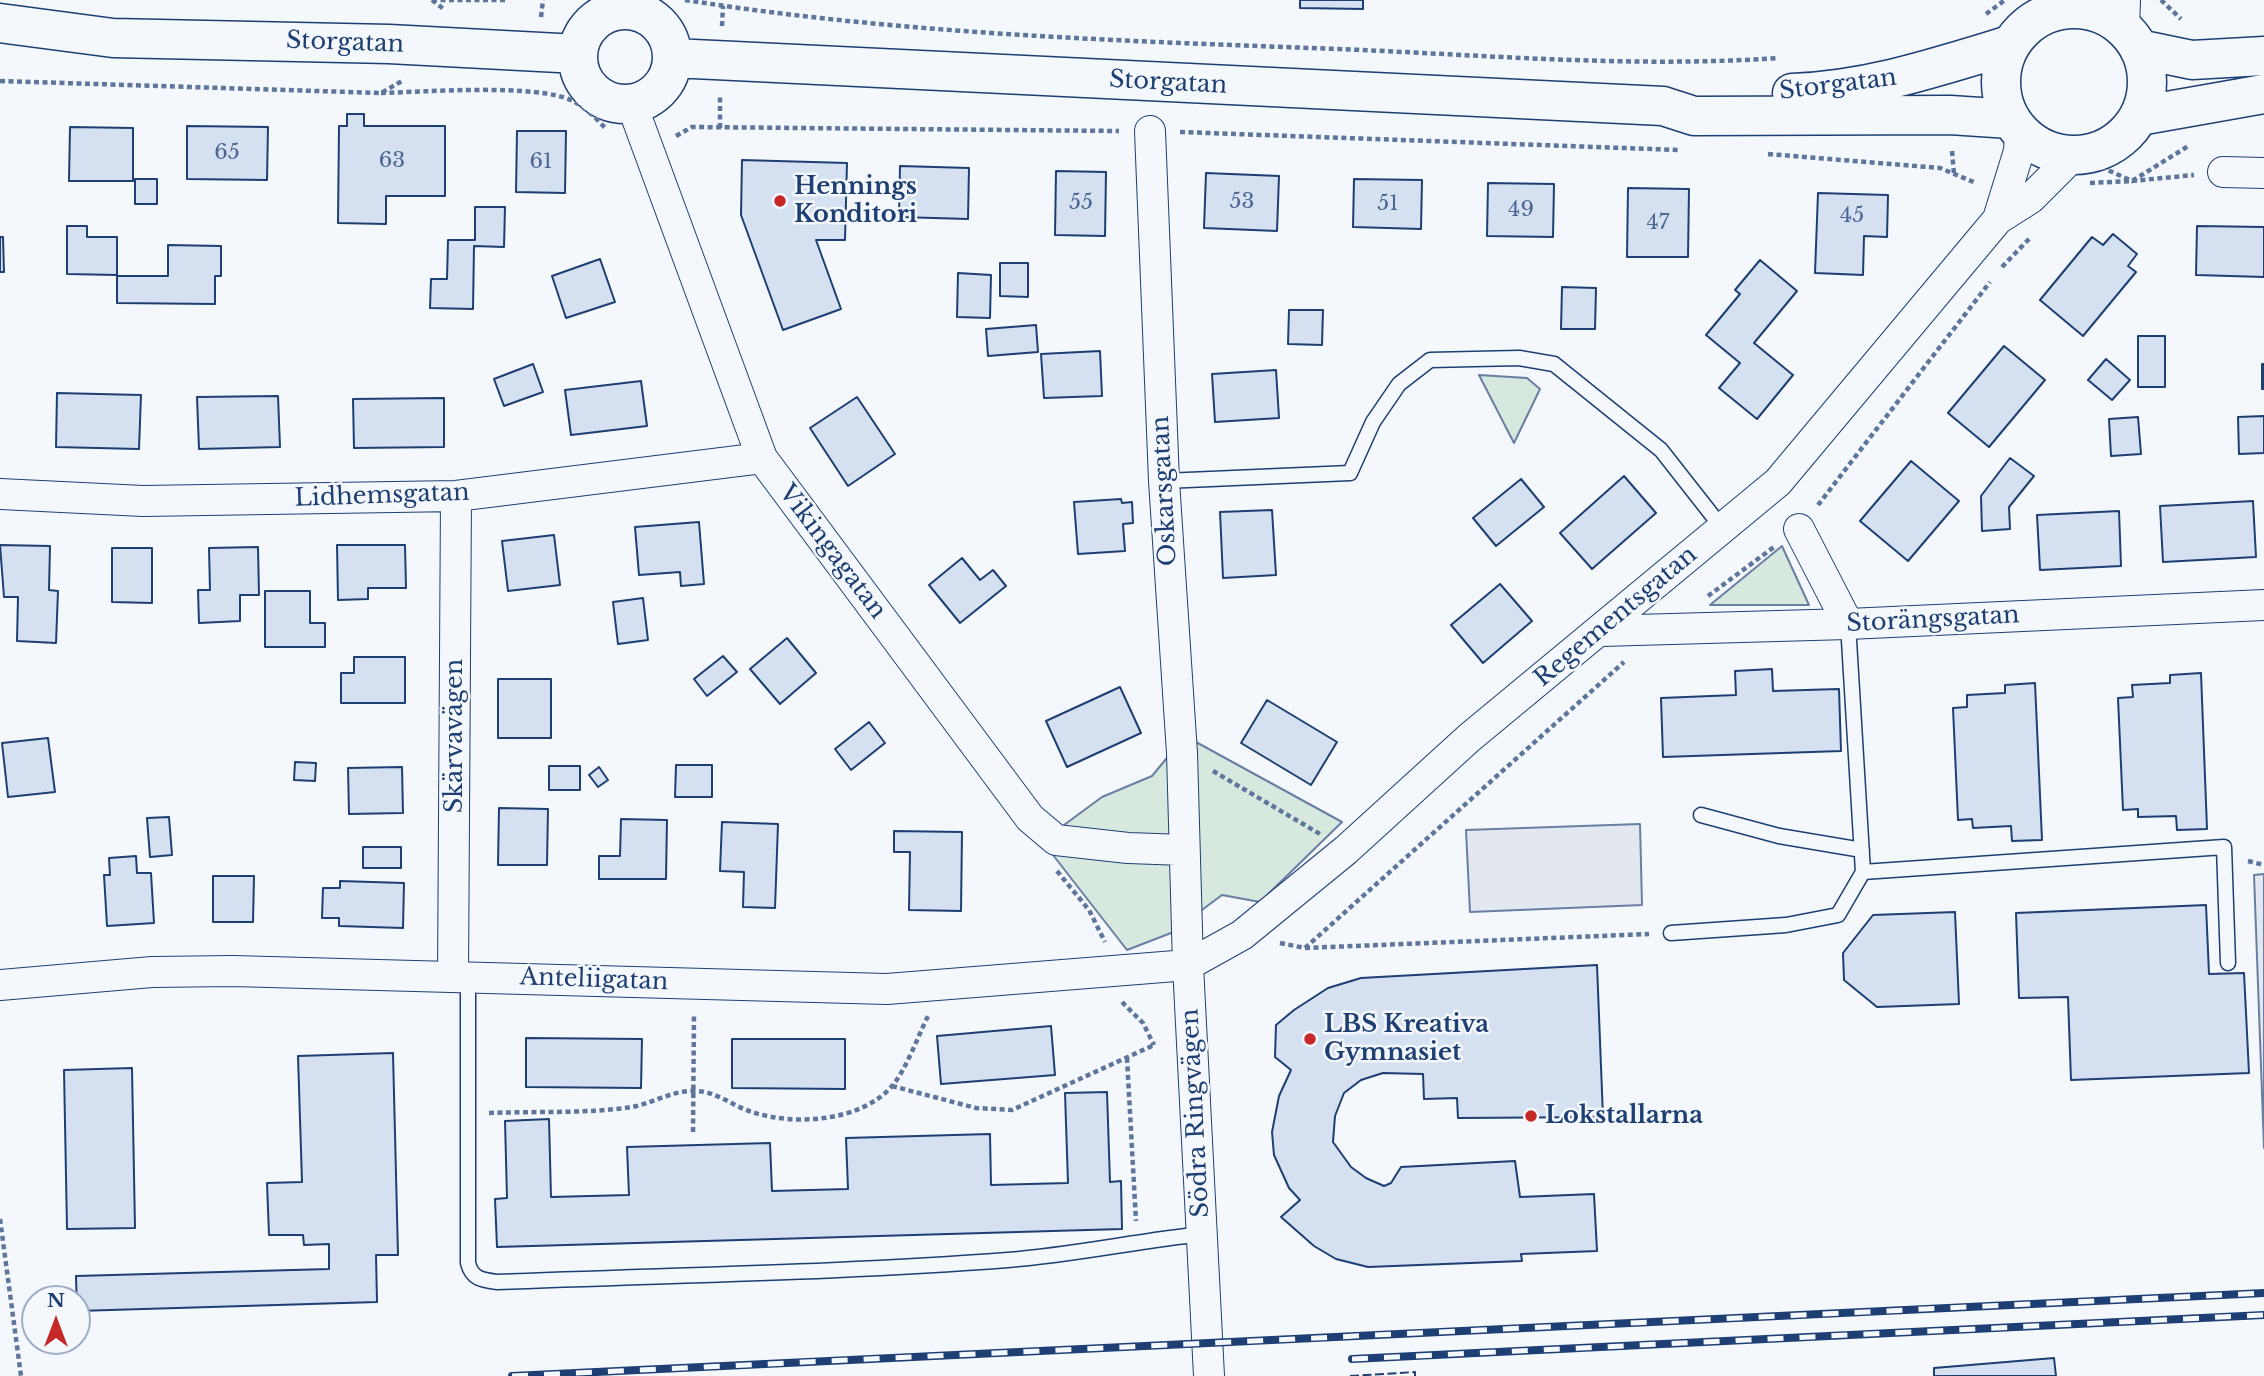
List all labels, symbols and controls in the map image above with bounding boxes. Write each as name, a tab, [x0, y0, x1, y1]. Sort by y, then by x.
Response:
street label: Storgatan	[285, 27, 405, 59]
street label: Storgatan	[1778, 64, 1898, 106]
street label: Storgatan	[1108, 66, 1228, 100]
house number: 65	[214, 140, 240, 166]
house number: 63	[379, 148, 405, 174]
house number: 61	[530, 149, 552, 175]
place label: Hennings Konditori	[794, 173, 917, 229]
house number: 53	[1230, 189, 1254, 215]
house number: 55	[1069, 190, 1093, 216]
house number: 51	[1377, 191, 1399, 217]
marker: Hennings Konditori	[772, 193, 788, 209]
house number: 49	[1508, 197, 1534, 223]
house number: 45	[1840, 203, 1864, 229]
house number: 47	[1647, 210, 1669, 236]
street label: Oskarsgatan	[1147, 415, 1183, 567]
street label: Lidhemsgatan	[294, 479, 470, 513]
street label: Vikingagatan	[772, 479, 892, 625]
street label: Regementsgatan	[1529, 541, 1703, 693]
street label: Storängsgatan	[1846, 601, 2020, 639]
street label: Skärvavägen	[441, 659, 469, 813]
street label: Anteliigatan	[519, 963, 669, 997]
street label: Södra Ringvägen	[1176, 1008, 1216, 1218]
place label: LBS Kreativa Gymnasiet	[1324, 1011, 1489, 1067]
marker: LBS Kreativa Gymnasiet	[1302, 1031, 1318, 1047]
place label: Lokstallarna	[1545, 1102, 1703, 1130]
marker: Lokstallarna	[1523, 1108, 1539, 1124]
north arrow	[21, 1285, 91, 1355]
text: N	[47, 1289, 65, 1312]

